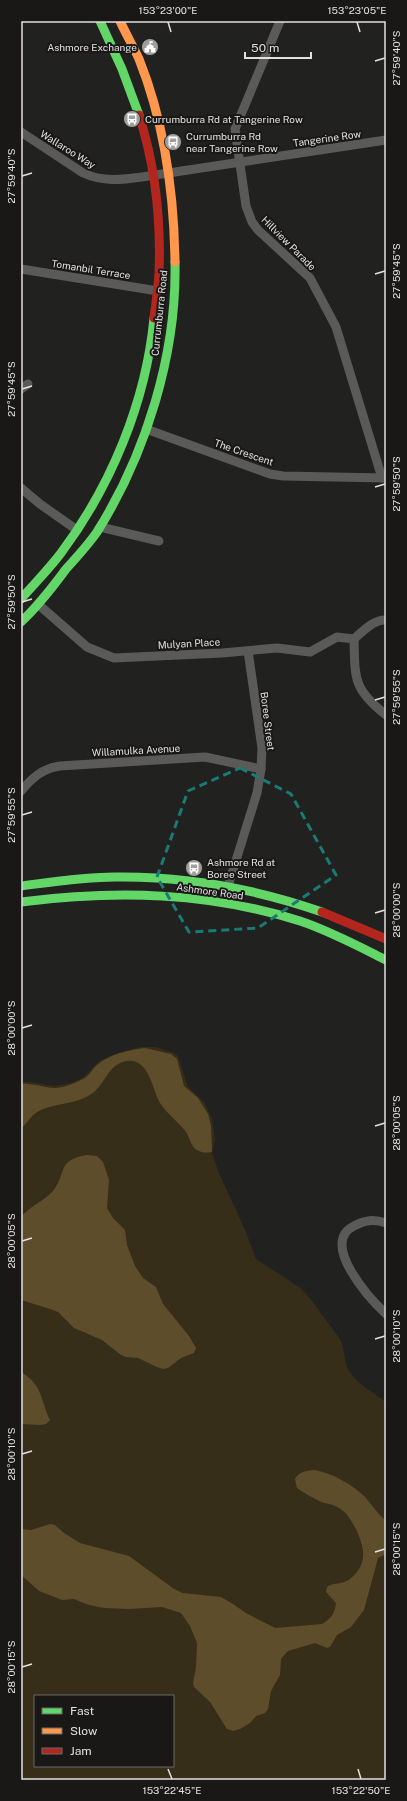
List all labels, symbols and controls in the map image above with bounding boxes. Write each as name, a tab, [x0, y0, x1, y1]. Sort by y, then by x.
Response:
text: 153°23'00"E	[139, 4, 197, 16]
text: 153°23'05"E	[327, 4, 387, 16]
text: 27°59'40"S	[390, 30, 402, 86]
scale bar	[245, 34, 311, 60]
public building icon: Ashmore Exchange	[140, 37, 160, 57]
place label: Ashmore Exchange	[47, 41, 137, 53]
text: 50 m	[251, 41, 279, 55]
bus stop icon: Currumburra Rd at Tangerine Row	[122, 109, 142, 129]
place label: Currumburra Rd at Tangerine Row	[145, 113, 303, 125]
street label: Wallaroo Way	[38, 127, 98, 171]
street label: Tangerine Row	[292, 127, 362, 149]
place label: Currumburra Rd near Tangerine Row	[186, 130, 278, 154]
bus stop icon: Currumburra Rd near Tangerine Row	[163, 132, 183, 152]
text: 27°59'40"S	[5, 148, 17, 204]
street label: Hillview Parade	[259, 213, 319, 273]
text: 27°59'45"S	[390, 243, 402, 299]
street label: Tomanbil Terrace	[51, 257, 132, 281]
street label: Currumburra Road	[149, 269, 169, 356]
text: 27°59'45"S	[5, 361, 17, 417]
street label: The Crescent	[213, 436, 275, 468]
text: 27°59'50"S	[390, 456, 402, 512]
text: 27°59'50"S	[5, 574, 17, 630]
street label: Mulyan Place	[157, 635, 221, 651]
text: 27°59'55"S	[390, 669, 402, 725]
street label: Boree Street	[258, 691, 278, 751]
street label: Willamulka Avenue	[91, 742, 181, 758]
text: 27°59'55"S	[5, 787, 17, 843]
place label: Ashmore Rd at Boree Street	[207, 856, 275, 880]
bus stop icon: Ashmore Rd at Boree Street	[184, 858, 204, 878]
street label: Ashmore Road	[176, 880, 244, 902]
text: 28°00'00"S	[390, 882, 402, 937]
text: 28°00'00"S	[5, 1000, 17, 1055]
text: 28°00'05"S	[390, 1095, 402, 1151]
text: 28°00'05"S	[5, 1213, 17, 1269]
text: 28°00'10"S	[390, 1309, 402, 1362]
text: 28°00'10"S	[5, 1427, 17, 1480]
text: 28°00'15"S	[390, 1522, 402, 1576]
text: 28°00'15"S	[5, 1640, 17, 1694]
legend	[34, 1695, 174, 1767]
text: Fast	[70, 1704, 95, 1718]
text: Slow	[70, 1724, 98, 1738]
text: Jam	[70, 1744, 92, 1758]
text: 153°22'45"E	[143, 1784, 201, 1796]
text: 153°22'50"E	[332, 1784, 390, 1796]

